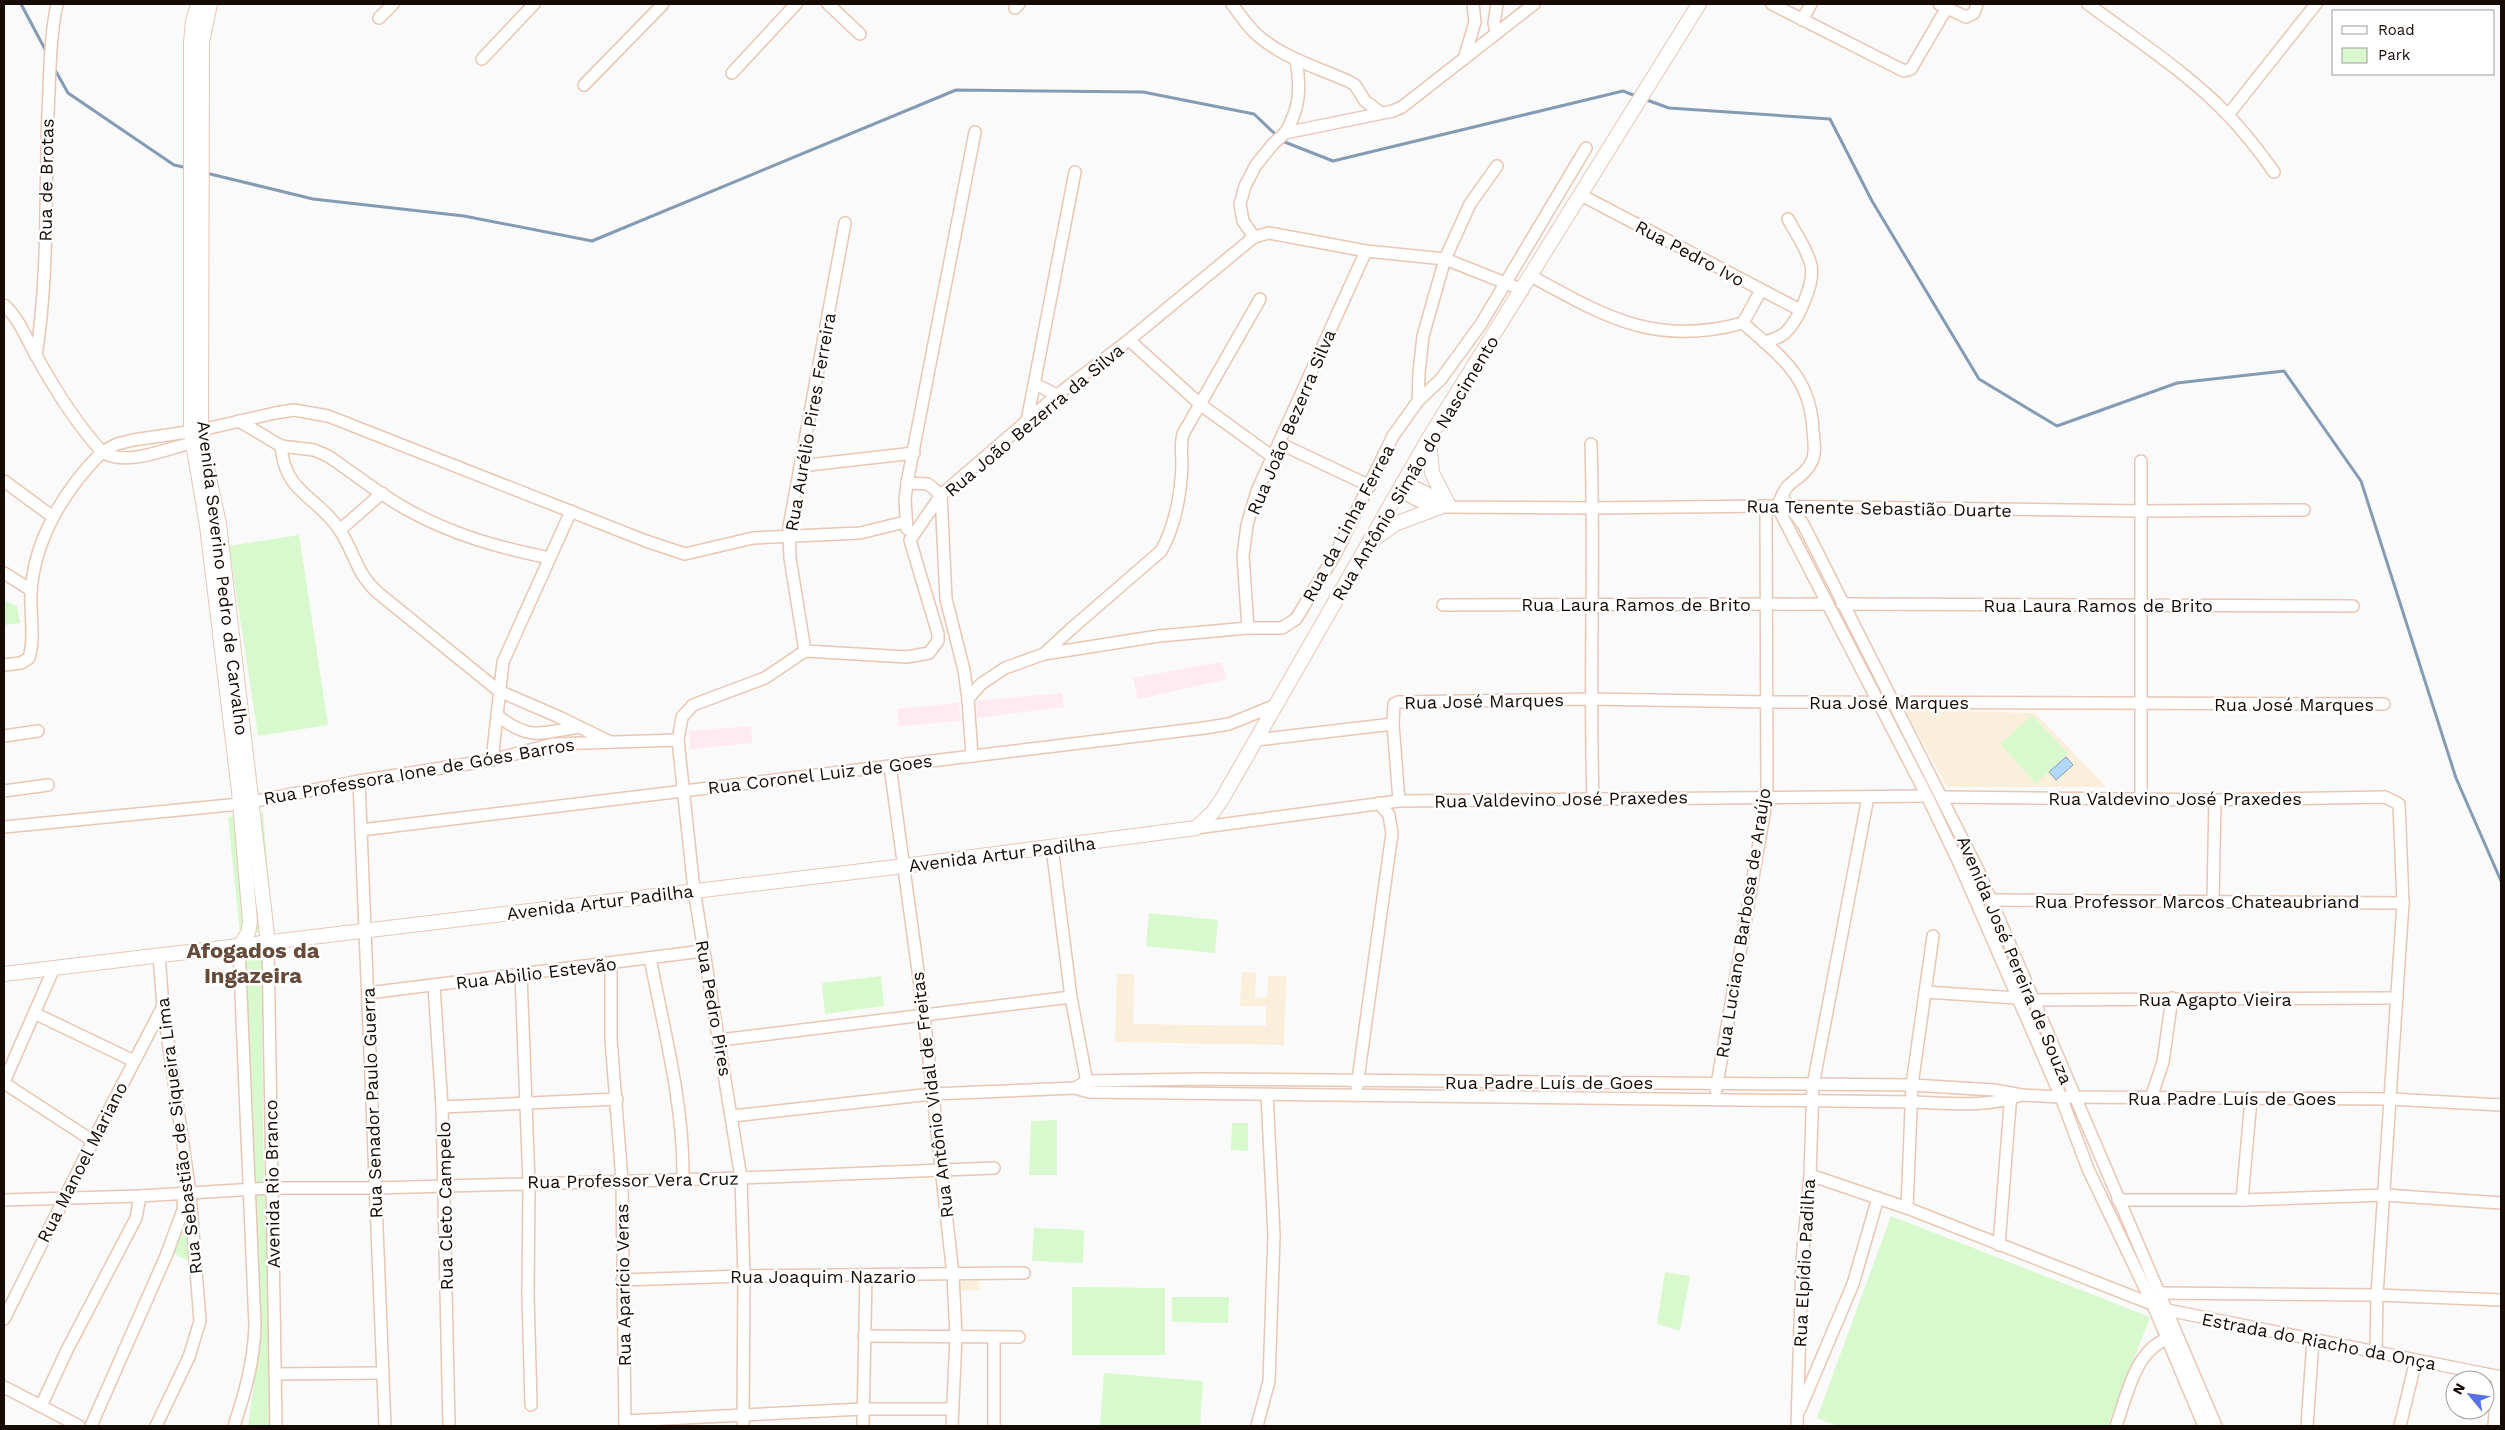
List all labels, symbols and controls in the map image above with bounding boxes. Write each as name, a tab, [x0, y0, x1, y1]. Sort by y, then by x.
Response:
legend	[2332, 10, 2495, 75]
text: Road	[2378, 21, 2415, 39]
text: Park	[2378, 46, 2411, 64]
street label: Rua de Brotas	[34, 118, 58, 242]
street label: Rua Pedro Ivo	[1632, 215, 1748, 291]
street label: Rua Aurélio Pires Ferreira	[780, 311, 840, 533]
street label: Rua João Bezerra Silva	[1242, 326, 1340, 518]
street label: Rua Antônio Simão do Nascimento	[1327, 332, 1503, 604]
street label: Rua João Bezerra da Silva	[940, 339, 1128, 501]
street label: Avenida Severino Pedro de Carvalho	[193, 420, 253, 736]
street label: Rua da Linha Ferrea	[1298, 441, 1398, 605]
street label: Rua Tenente Sebastião Duarte	[1746, 495, 2012, 521]
street label: Rua Laura Ramos de Brito	[1521, 594, 1751, 615]
street label: Rua Laura Ramos de Brito	[1983, 595, 2213, 616]
street label: Rua José Marques	[1404, 689, 1564, 713]
street label: Rua José Marques	[1809, 692, 1969, 713]
street label: Rua José Marques	[2214, 694, 2374, 715]
street label: Rua Professora Ione de Góes Barros	[262, 733, 576, 809]
street label: Rua Coronel Luiz de Goes	[707, 750, 933, 798]
street label: Rua Valdevino José Praxedes	[1434, 786, 1688, 812]
street label: Rua Luciano Barbosa de Araújo	[1711, 786, 1775, 1060]
street label: Rua Valdevino José Praxedes	[2048, 788, 2302, 809]
street label: Avenida Artur Padilha	[907, 832, 1097, 876]
street label: Avenida José Pereira de Souza	[1953, 833, 2077, 1087]
street label: Avenida Artur Padilha	[505, 880, 695, 924]
street label: Rua Professor Marcos Chateaubriand	[2034, 891, 2360, 912]
district label: Afogados da Ingazeira	[186, 938, 320, 988]
street label: Rua Pedro Pires	[692, 938, 736, 1078]
street label: Rua Abilio Estevão	[454, 953, 618, 993]
street label: Rua Antônio Vidal de Freitas	[906, 971, 958, 1219]
street label: Rua Senador Paulo Guerra	[357, 987, 387, 1219]
street label: Rua Agapto Vieira	[2138, 989, 2292, 1010]
street label: Rua Sebastião de Siqueira Lima	[152, 996, 206, 1276]
street label: Rua Padre Luís de Goes	[1445, 1072, 1653, 1093]
street label: Rua Manoel Mariano	[32, 1078, 132, 1246]
street label: Rua Padre Luís de Goes	[2128, 1088, 2336, 1109]
street label: Avenida Rio Branco	[260, 1099, 284, 1269]
street label: Rua Cleto Campelo	[433, 1121, 457, 1291]
street label: Rua Professor Vera Cruz	[527, 1168, 739, 1192]
street label: Rua Elpídio Padilha	[1789, 1178, 1819, 1348]
street label: Rua Aparício Veras	[611, 1203, 635, 1367]
street label: Rua Joaquim Nazario	[730, 1266, 916, 1287]
street label: Estrada do Riacho da Onça	[2200, 1308, 2438, 1374]
north arrow	[2445, 1370, 2495, 1420]
text: N	[2449, 1380, 2468, 1397]

